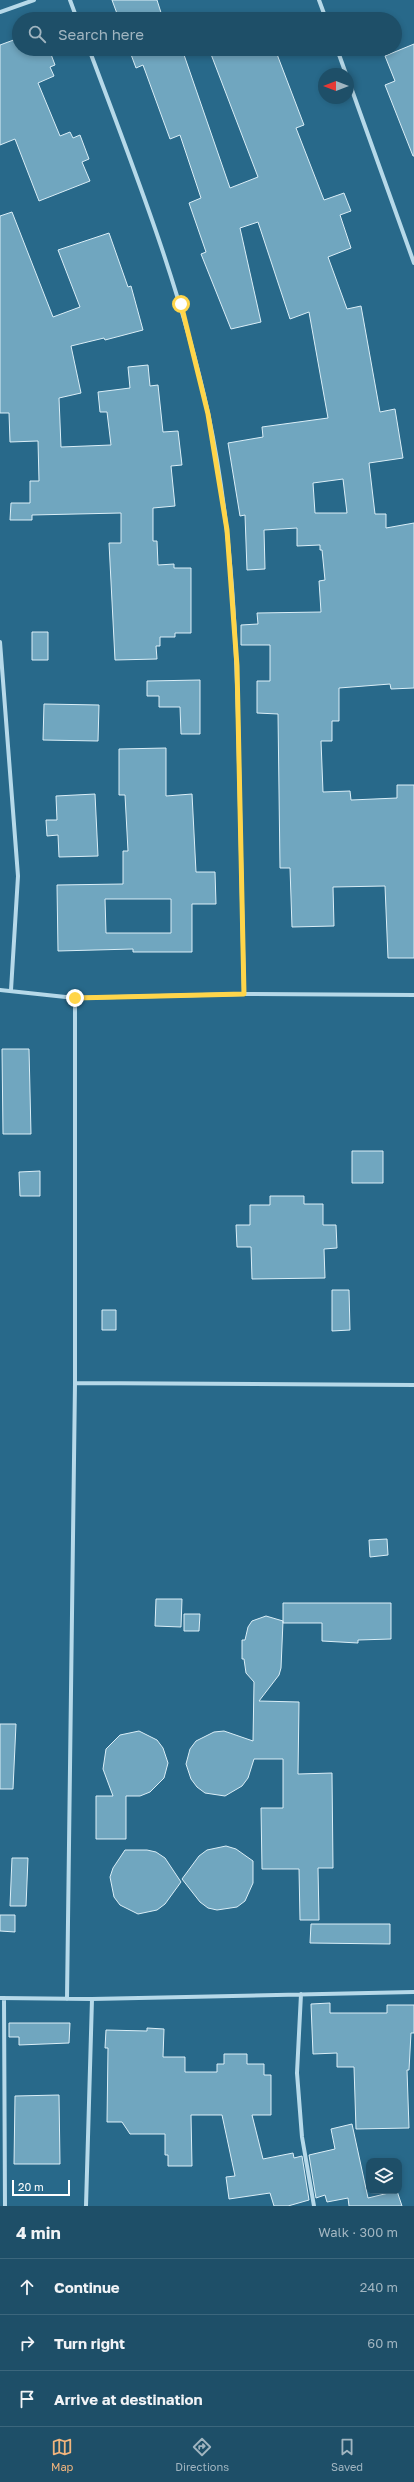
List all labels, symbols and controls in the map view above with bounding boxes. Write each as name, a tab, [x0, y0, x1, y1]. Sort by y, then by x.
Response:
search box	[12, 12, 402, 56]
icon: search	[26, 23, 48, 45]
text: Search here	[58, 25, 144, 43]
north arrow	[318, 68, 354, 104]
route start	[172, 295, 190, 313]
route end	[66, 989, 84, 1007]
map controls	[366, 2158, 402, 2194]
button: layers	[366, 2158, 402, 2194]
scale bar	[12, 2178, 70, 2197]
text: 20 m	[18, 2180, 44, 2193]
text: 4 min	[16, 2222, 61, 2243]
text: Walk · 300 m	[318, 2224, 398, 2240]
icon: ahead	[16, 2276, 38, 2298]
text: Continue	[54, 2278, 120, 2296]
text: 240 m	[360, 2279, 398, 2295]
icon: right	[16, 2332, 38, 2354]
text: Turn right	[54, 2334, 125, 2352]
text: 60 m	[367, 2335, 398, 2351]
icon: arrive	[16, 2388, 38, 2410]
text: Arrive at destination	[54, 2390, 203, 2408]
tab: Map	[51, 2436, 73, 2473]
tab: Directions	[175, 2436, 229, 2473]
tab: Saved	[331, 2436, 363, 2473]

